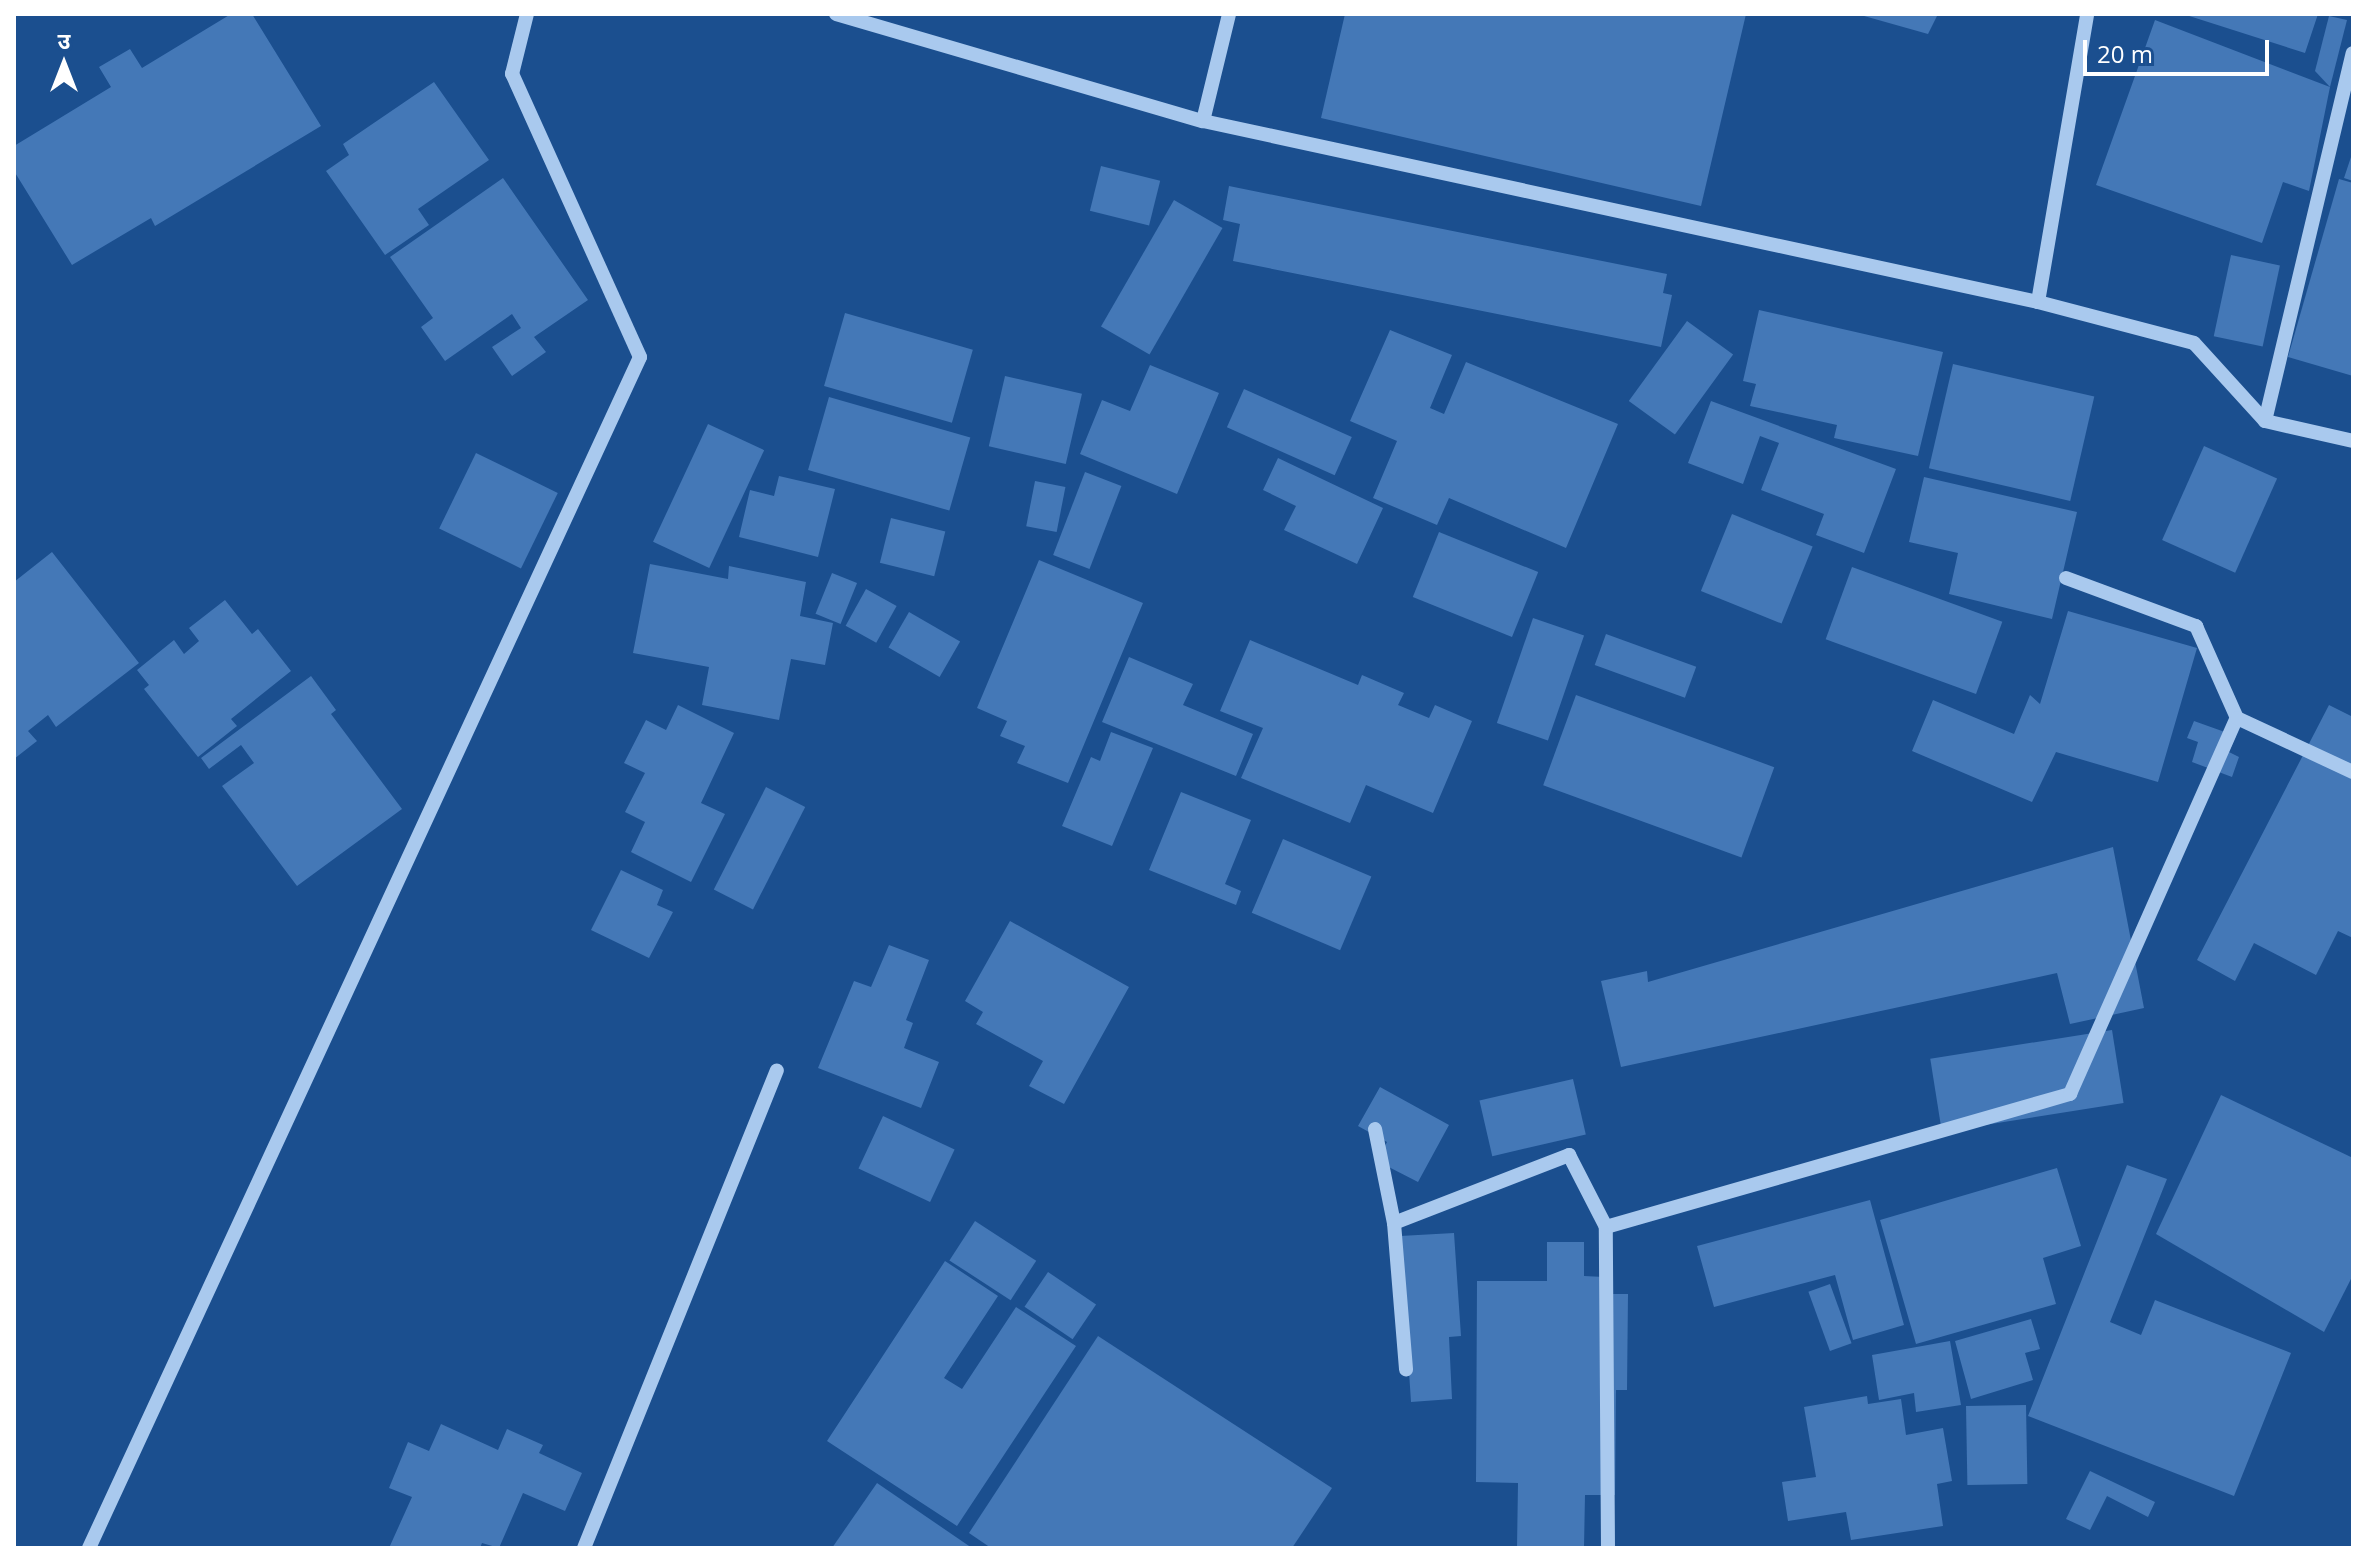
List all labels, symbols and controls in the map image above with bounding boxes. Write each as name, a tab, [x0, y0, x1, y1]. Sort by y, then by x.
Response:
north arrow	[24, 24, 104, 104]
scale bar	[2087, 24, 2273, 74]
text: उ	[58, 25, 70, 55]
text: 20 m	[2097, 37, 2153, 70]

